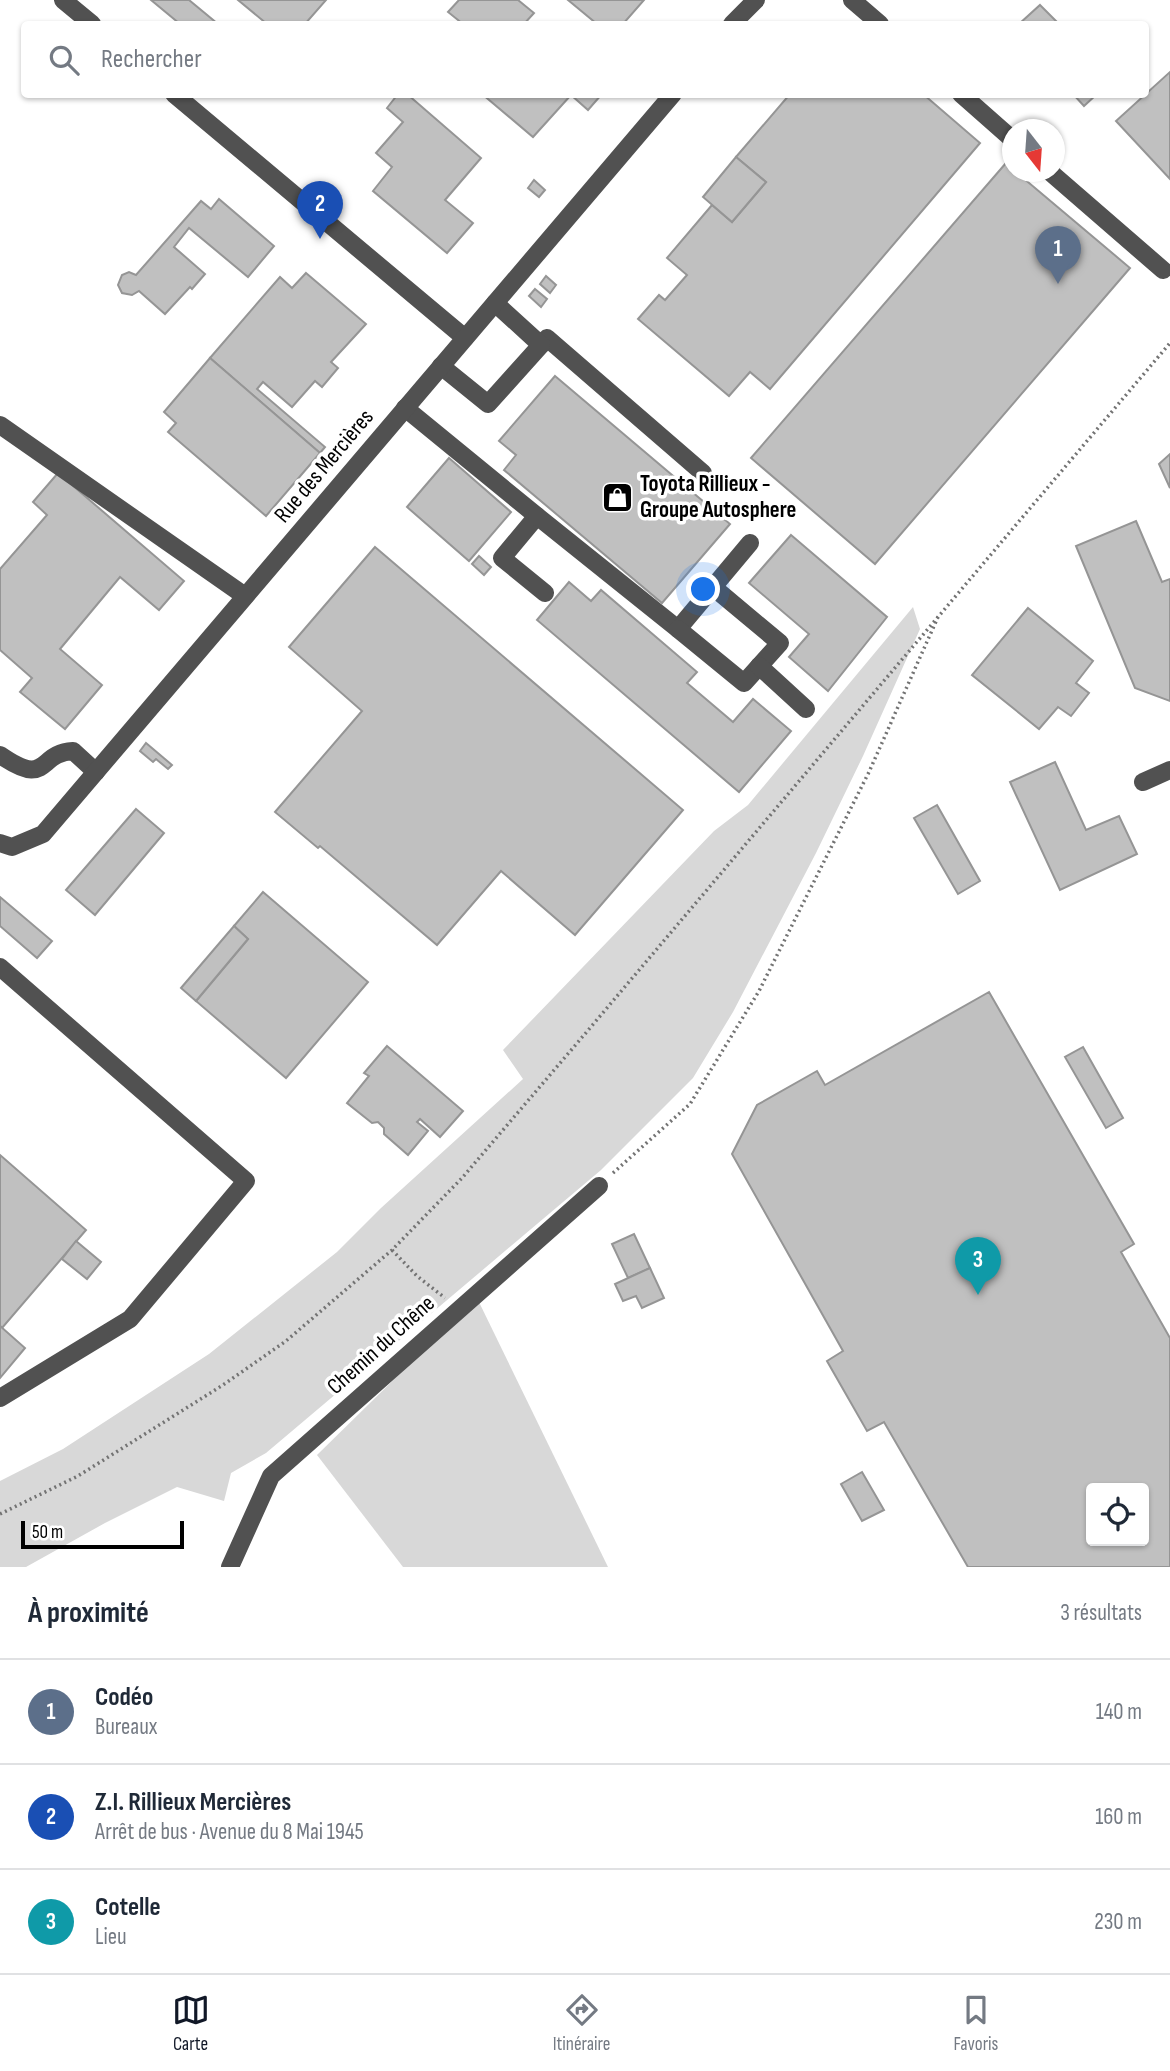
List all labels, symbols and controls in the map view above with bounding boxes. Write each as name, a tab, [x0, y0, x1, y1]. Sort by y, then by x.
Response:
search box	[21, 21, 1149, 98]
icon: search	[45, 41, 83, 79]
text: Rechercher	[101, 44, 202, 75]
north arrow	[1002, 119, 1065, 182]
pin: 2	[297, 181, 343, 239]
pin: 1	[1035, 226, 1081, 284]
street label: Rue des Mercières	[268, 404, 380, 528]
place label: Toyota Rillieux - Groupe Autosphere	[640, 470, 796, 524]
shop icon: Toyota Rillieux - Groupe Autosphere	[600, 480, 634, 514]
your location	[686, 572, 720, 606]
pin: 3	[955, 1237, 1001, 1295]
street label: Chemin du Chêne	[321, 1289, 441, 1401]
map controls	[1086, 1483, 1149, 1546]
button: locate	[1086, 1483, 1149, 1546]
scale bar	[21, 1518, 184, 1550]
text: 50 m	[32, 1521, 63, 1544]
text: À proximité	[28, 1595, 149, 1631]
text: 3 résultats	[1060, 1599, 1142, 1627]
text: Codéo	[95, 1682, 153, 1713]
text: 1	[46, 1698, 56, 1726]
text: 140 m	[1096, 1698, 1142, 1726]
text: Bureaux	[95, 1713, 157, 1741]
text: Z.I. Rillieux Mercières	[95, 1787, 291, 1818]
text: 2	[46, 1803, 56, 1831]
text: 160 m	[1095, 1803, 1142, 1831]
text: Arrêt de bus · Avenue du 8 Mai 1945	[95, 1818, 364, 1846]
text: Cotelle	[95, 1892, 161, 1923]
text: 3	[46, 1908, 56, 1936]
text: 230 m	[1094, 1908, 1142, 1936]
text: Lieu	[95, 1923, 127, 1951]
tab: Carte	[172, 1991, 210, 2056]
tab: Itinéraire	[553, 1991, 610, 2056]
tab: Favoris	[954, 1991, 998, 2056]

